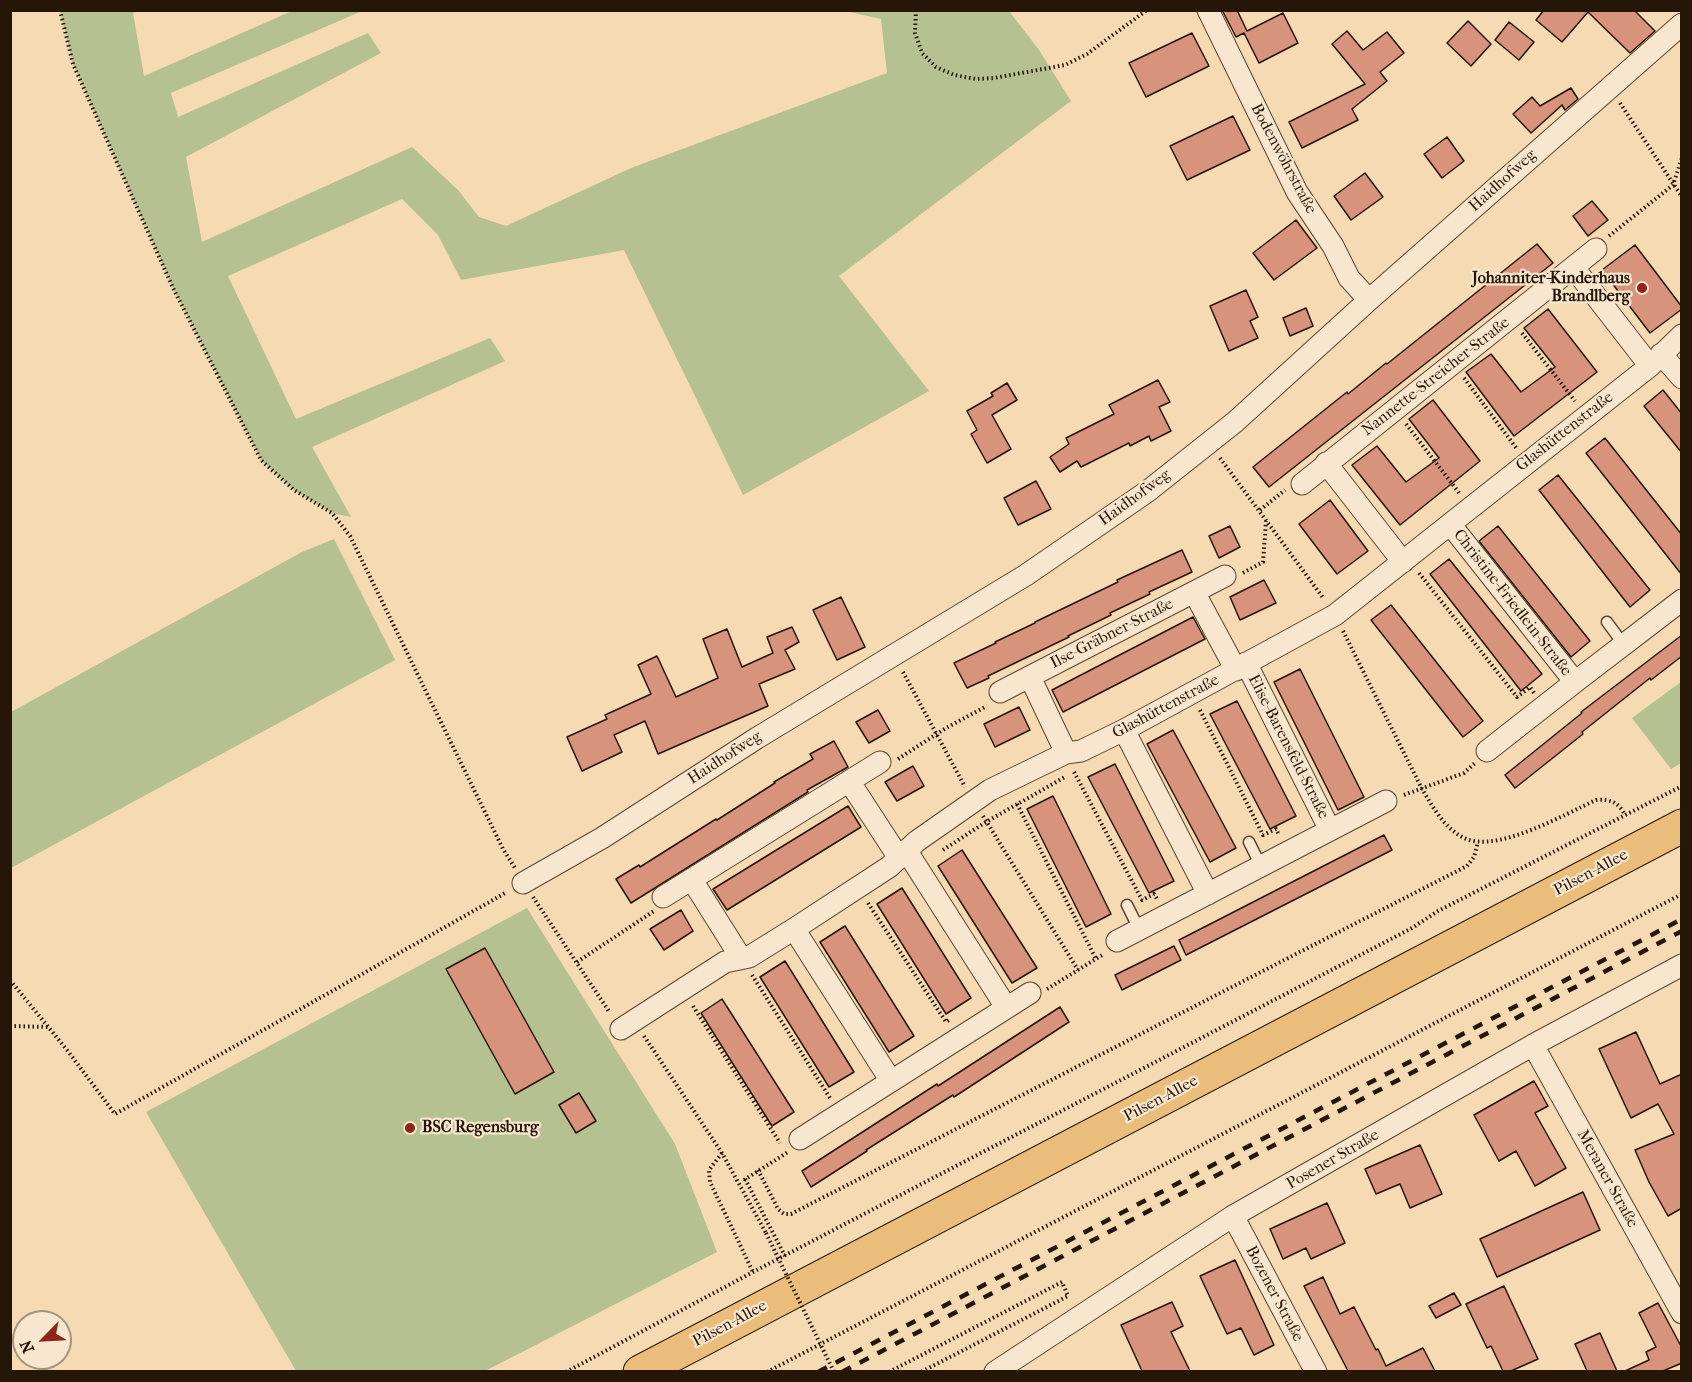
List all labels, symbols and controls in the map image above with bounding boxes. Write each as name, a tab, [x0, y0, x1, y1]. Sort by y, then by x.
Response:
street label: Bodenwöhrstraße	[1246, 101, 1320, 217]
street label: Haidhofweg	[1465, 146, 1541, 216]
place label: Johanniter-Kinderhaus Brandlberg	[1472, 269, 1630, 307]
marker: Johanniter-Kinderhaus Brandlberg	[1635, 281, 1649, 295]
street label: Nannette-Streicher-Straße	[1358, 313, 1514, 441]
street label: Glashüttenstraße	[1513, 388, 1617, 476]
street label: Haidhofweg	[1095, 466, 1175, 530]
street label: Christine-Friedlein-Straße	[1449, 526, 1575, 680]
street label: Ilse-Gräbner-Straße	[1047, 595, 1177, 673]
street label: Glashüttenstraße	[1109, 671, 1223, 743]
street label: Elise-Barensfeld-Straße	[1243, 672, 1333, 822]
street label: Haidhofweg	[685, 727, 765, 789]
street label: Pilsen-Allee	[1551, 846, 1631, 900]
street label: Pilsen-Allee	[1121, 1072, 1201, 1126]
place label: BSC Regensburg	[422, 1118, 538, 1138]
marker: BSC Regensburg	[403, 1121, 417, 1135]
street label: Posener Straße	[1283, 1126, 1383, 1194]
street label: Meraner Straße	[1572, 1127, 1642, 1231]
street label: Bozener Straße	[1241, 1243, 1307, 1345]
street label: Pilsen-Allee	[690, 1297, 770, 1351]
north arrow	[12, 1310, 72, 1370]
text: N	[16, 1337, 38, 1356]

